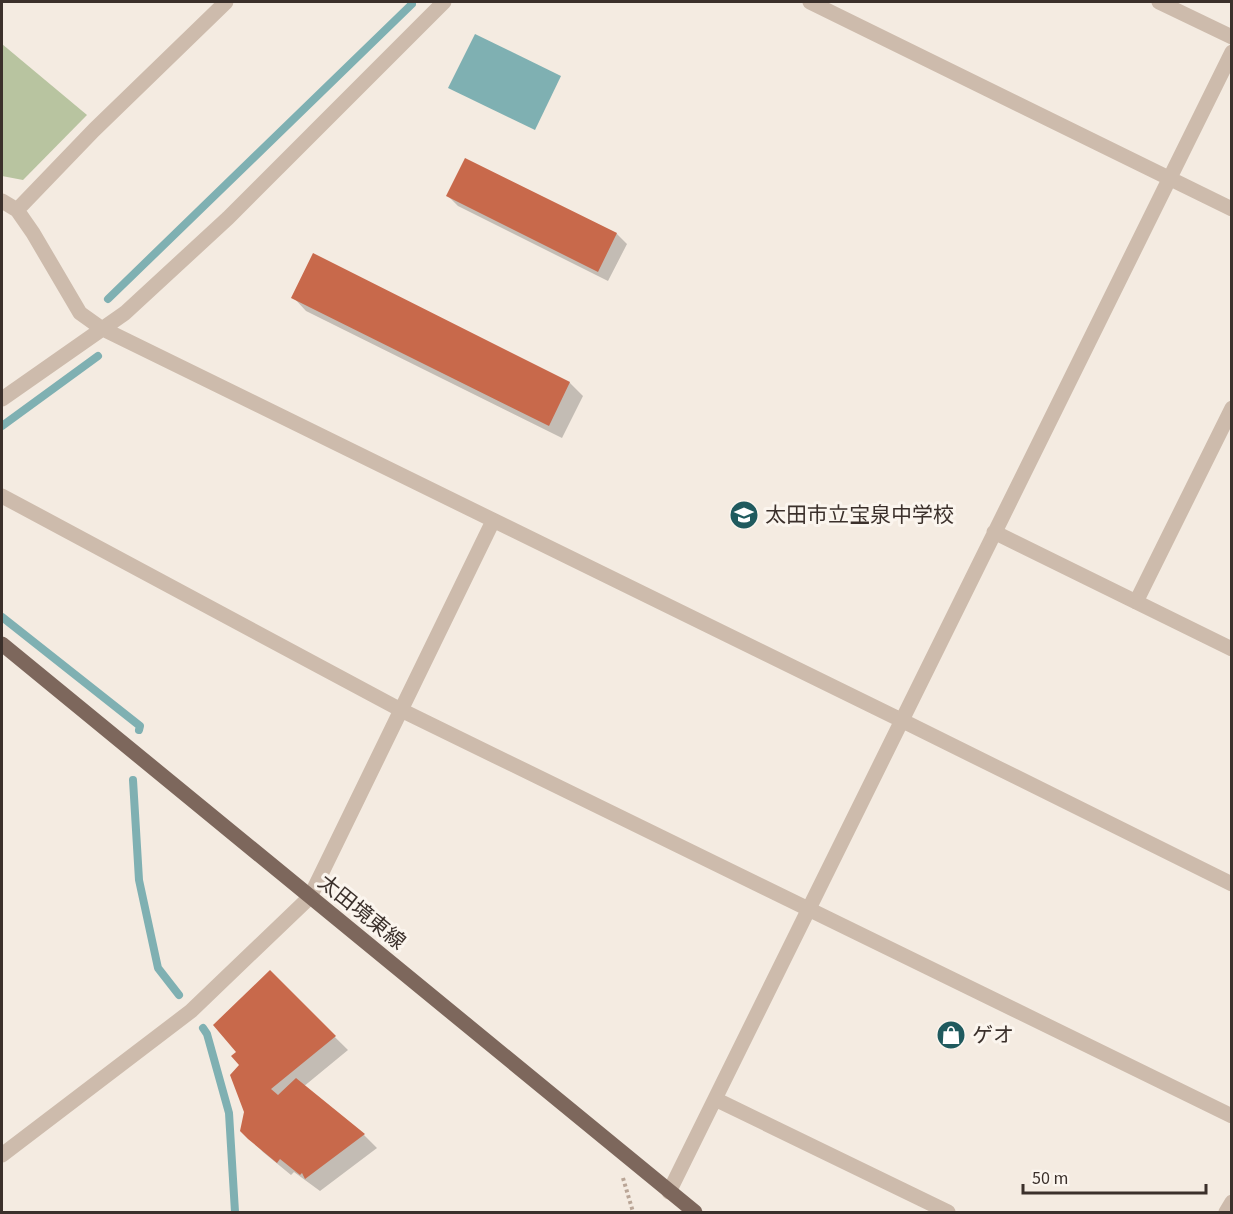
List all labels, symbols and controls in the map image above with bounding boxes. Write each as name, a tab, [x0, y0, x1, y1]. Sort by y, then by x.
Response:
school or university icon: 太田市立宝泉中学校	[728, 499, 760, 531]
place label: 太田市立宝泉中学校	[765, 500, 954, 530]
street label: 太田境東線	[312, 867, 412, 957]
shop icon: ゲオ	[935, 1019, 967, 1051]
place label: ゲオ	[972, 1020, 1014, 1050]
scale bar	[1023, 1157, 1206, 1195]
text: 50 m	[1032, 1166, 1068, 1191]

